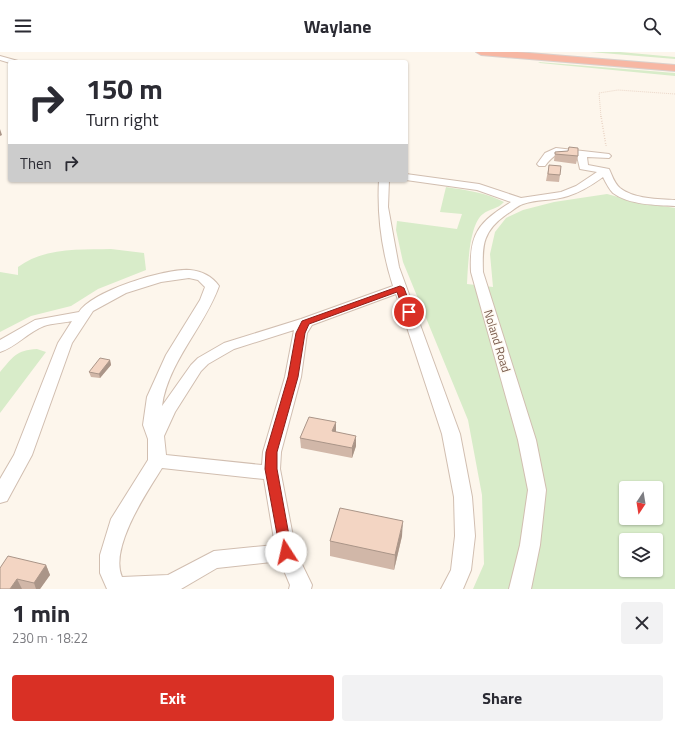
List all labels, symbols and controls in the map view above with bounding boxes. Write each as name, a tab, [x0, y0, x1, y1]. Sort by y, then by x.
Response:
text: Waylane	[304, 13, 371, 40]
icon: menu	[12, 15, 34, 37]
icon: search	[641, 15, 663, 37]
text: 150 m	[86, 67, 163, 110]
icon: right	[20, 76, 72, 128]
text: Turn right	[86, 106, 159, 133]
text: Then	[20, 152, 52, 175]
icon: right	[60, 152, 82, 174]
pin	[392, 295, 426, 329]
icon: arrive	[398, 301, 420, 323]
street label: Noland Road	[479, 307, 516, 375]
north arrow	[619, 481, 663, 525]
map controls	[619, 481, 663, 577]
position arrow	[265, 531, 307, 573]
button: layers	[619, 533, 663, 577]
text: 1 min	[12, 595, 70, 631]
button: close	[621, 602, 663, 644]
text: 230 m · 18:22	[12, 628, 88, 648]
button: Exit	[12, 675, 334, 721]
button: Share	[342, 675, 663, 721]

